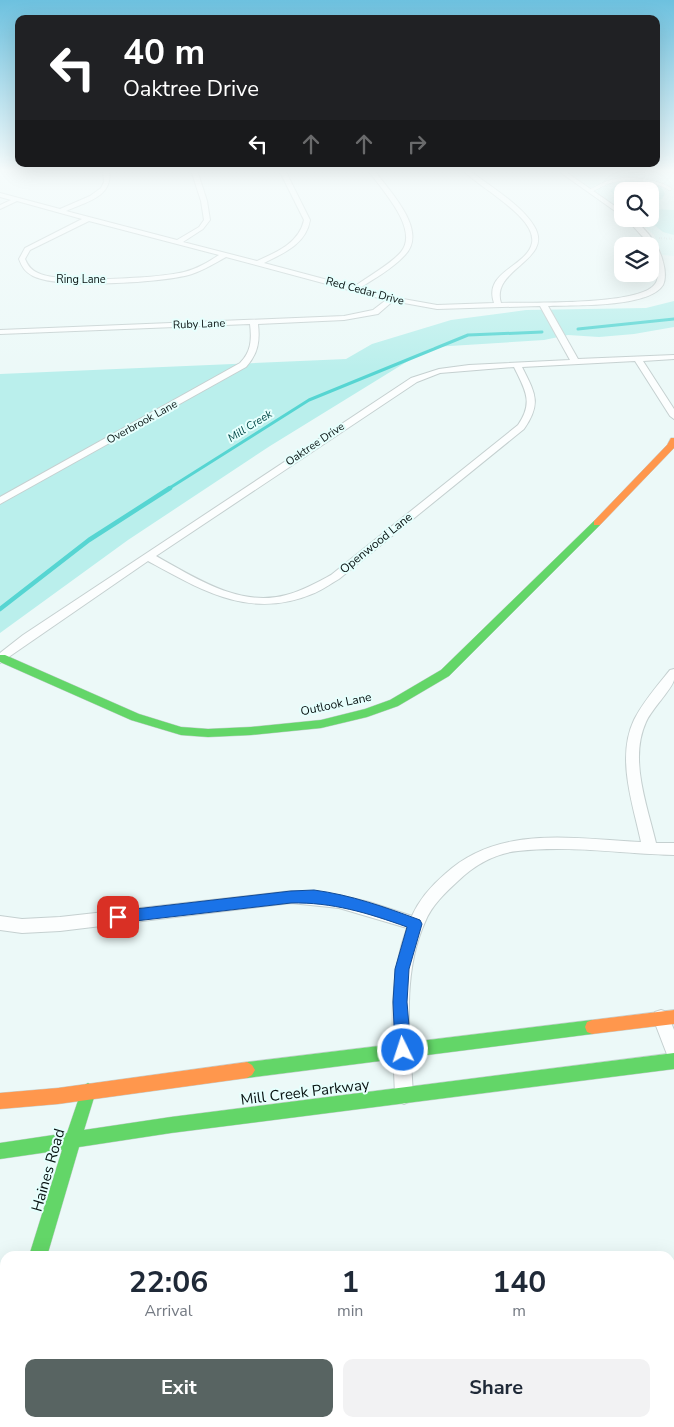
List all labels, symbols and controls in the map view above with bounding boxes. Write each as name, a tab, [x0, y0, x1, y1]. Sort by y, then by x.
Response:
text: 40 m	[123, 29, 205, 76]
icon: left	[40, 35, 105, 100]
text: Oaktree Drive	[123, 74, 259, 104]
icon: left	[244, 130, 272, 158]
icon: ahead	[297, 130, 325, 158]
icon: ahead	[350, 130, 378, 158]
icon: right	[403, 130, 431, 158]
map controls	[614, 182, 659, 282]
button: search	[614, 182, 659, 227]
button: layers	[614, 237, 659, 282]
street label: Ring Lane	[56, 272, 106, 287]
street label: Red Cedar Drive	[324, 273, 406, 309]
street label: Ruby Lane	[173, 316, 226, 332]
street label: Overbrook Lane	[104, 396, 180, 448]
water label: Mill Creek	[225, 406, 275, 446]
street label: Oaktree Drive	[283, 419, 347, 469]
street label: Openwood Lane	[336, 509, 416, 577]
street label: Outlook Lane	[299, 689, 373, 719]
pin	[97, 896, 139, 938]
icon: arrive	[104, 903, 132, 931]
position arrow	[376, 1023, 428, 1075]
street label: Mill Creek Parkway	[240, 1074, 371, 1110]
street label: Haines Road	[27, 1126, 69, 1214]
text: 22:06	[129, 1262, 208, 1303]
text: 1	[341, 1262, 359, 1303]
text: 140	[492, 1262, 546, 1303]
text: Arrival	[144, 1300, 193, 1322]
text: min	[337, 1300, 363, 1322]
text: m	[512, 1300, 526, 1322]
button: Exit	[25, 1359, 333, 1417]
button: Share	[343, 1359, 650, 1417]

